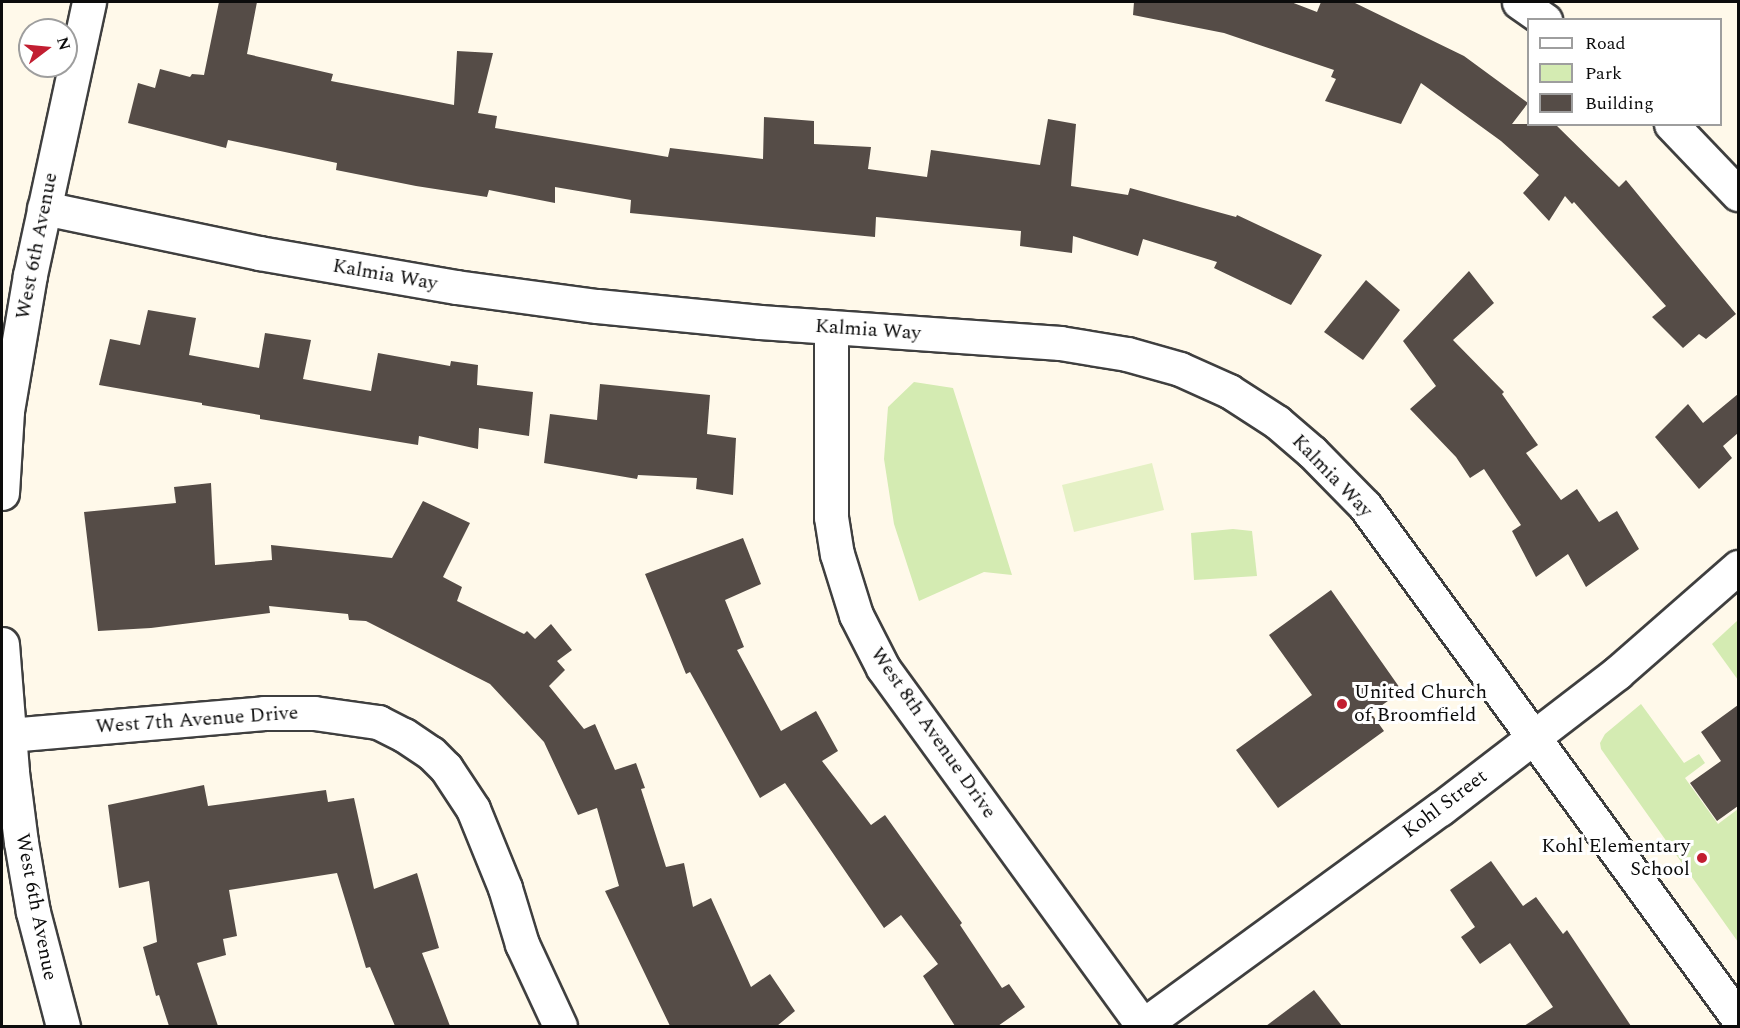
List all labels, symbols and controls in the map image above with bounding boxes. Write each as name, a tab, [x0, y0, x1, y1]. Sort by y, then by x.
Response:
north arrow	[18, 18, 78, 78]
legend	[1527, 18, 1722, 126]
text: Road	[1585, 30, 1626, 57]
text: N	[50, 34, 77, 53]
text: Park	[1585, 60, 1622, 87]
text: Building	[1585, 90, 1654, 117]
street label: West 6th Avenue	[11, 171, 63, 321]
street label: Kalmia Way	[331, 254, 439, 296]
street label: Kalmia Way	[814, 314, 922, 346]
street label: Kalmia Way	[1286, 429, 1378, 523]
street label: West 8th Avenue Drive	[865, 643, 1001, 823]
place label: United Church of Broomfield	[1354, 680, 1487, 727]
marker: United Church of Broomfield	[1335, 697, 1349, 711]
street label: West 7th Avenue Drive	[95, 701, 299, 739]
street label: Kohl Street	[1398, 764, 1492, 844]
street label: West 6th Avenue	[10, 832, 62, 982]
place label: Kohl Elementary School	[1541, 834, 1690, 881]
marker: Kohl Elementary School	[1695, 851, 1709, 865]

